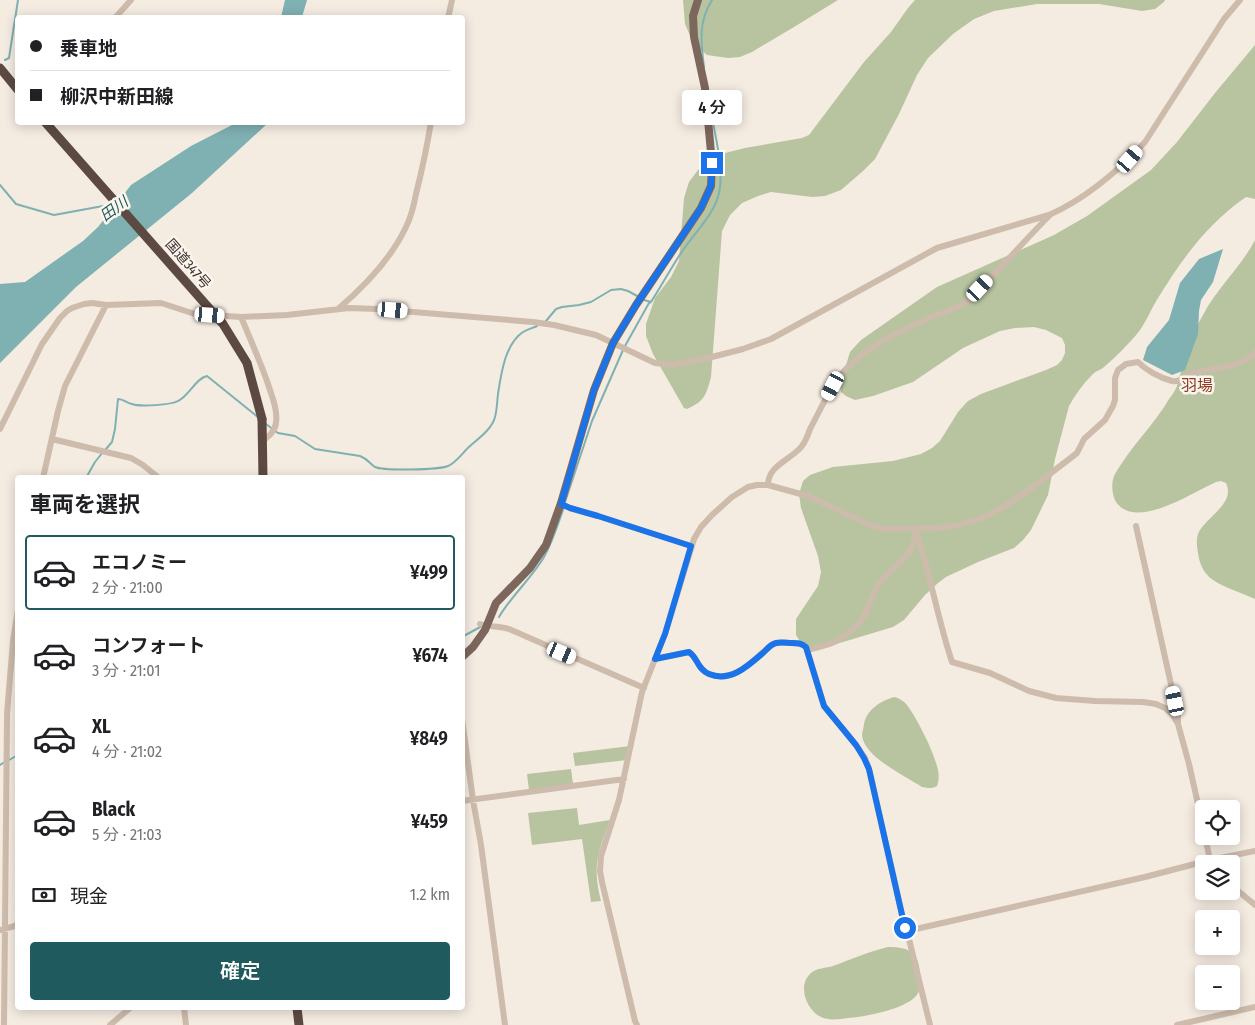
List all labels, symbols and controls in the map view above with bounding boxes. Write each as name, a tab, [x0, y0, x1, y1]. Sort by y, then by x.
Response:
text: 乗車地	[60, 37, 117, 60]
text: 柳沢中新田線	[60, 85, 174, 108]
callout: 4 分	[682, 90, 742, 126]
text: 4 分	[698, 98, 726, 117]
car	[1114, 143, 1145, 175]
route end	[701, 152, 723, 174]
water label: 田川	[97, 192, 133, 225]
street label: 国道347号	[162, 236, 214, 292]
car	[964, 272, 995, 304]
car	[377, 301, 408, 319]
car	[194, 306, 225, 324]
car	[819, 369, 846, 403]
district label: 羽場	[1181, 376, 1213, 395]
text: 車両を選択	[30, 491, 140, 518]
icon: car	[32, 550, 77, 595]
text: エコノミー	[92, 551, 187, 574]
text: ¥499	[410, 561, 448, 584]
text: 2 分 · 21:00	[92, 578, 163, 597]
icon: car	[32, 633, 77, 678]
text: コンフォート	[92, 634, 205, 657]
car	[545, 640, 578, 666]
text: ¥674	[412, 644, 448, 667]
text: 3 分 · 21:01	[92, 661, 160, 680]
car	[1164, 685, 1185, 717]
text: XL	[92, 715, 111, 738]
icon: car	[32, 716, 77, 761]
text: ¥849	[410, 727, 448, 750]
text: 4 分 · 21:02	[92, 742, 162, 761]
text: Black	[92, 798, 135, 821]
icon: car	[32, 799, 77, 844]
map controls	[1195, 800, 1240, 1010]
button: locate	[1195, 800, 1240, 845]
text: ¥459	[411, 810, 448, 833]
text: 5 分 · 21:03	[92, 825, 162, 844]
button: layers	[1195, 855, 1240, 900]
icon: cash	[30, 881, 58, 909]
text: 現金	[70, 885, 108, 908]
text: 1.2 km	[410, 885, 450, 904]
button: +	[1195, 910, 1240, 955]
route start	[894, 917, 916, 939]
button: 確定	[30, 942, 450, 1000]
button: −	[1195, 965, 1240, 1010]

